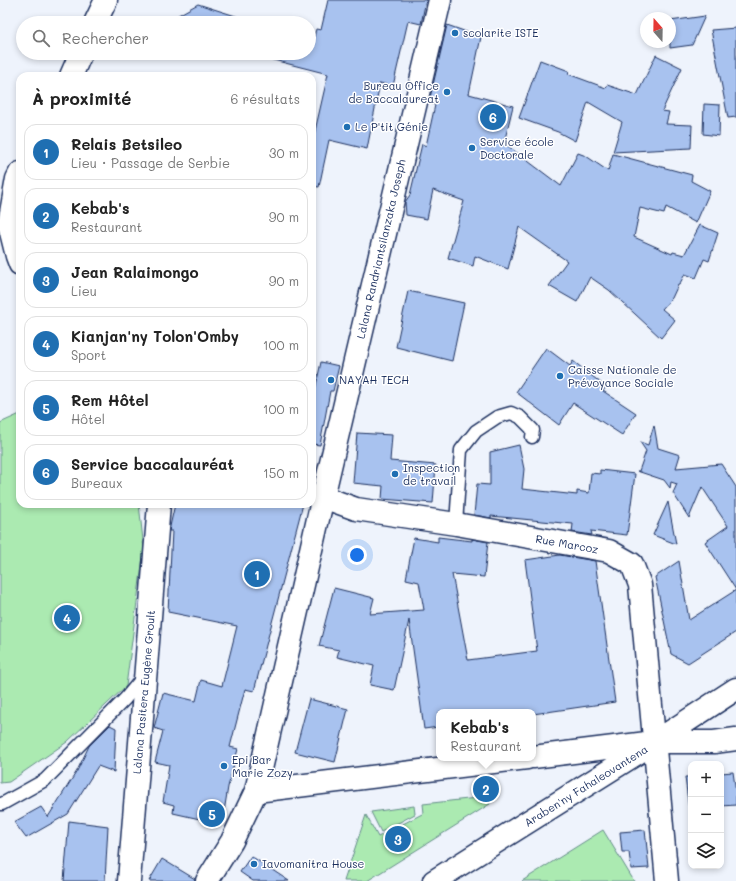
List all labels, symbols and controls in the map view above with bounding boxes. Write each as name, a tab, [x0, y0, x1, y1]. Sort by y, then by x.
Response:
north arrow	[640, 12, 676, 48]
search box	[16, 16, 316, 60]
place label: scolarite ISTE	[463, 25, 538, 40]
icon: search	[30, 27, 52, 49]
text: Rechercher	[62, 28, 149, 48]
marker: scolarite ISTE	[450, 28, 460, 38]
place label: Bureau Office de Baccalaureat	[349, 78, 439, 106]
text: À proximité	[32, 87, 131, 109]
marker: Bureau Office de Baccalaureat	[442, 87, 452, 97]
text: 6 résultats	[231, 90, 300, 107]
pin: 6	[480, 102, 506, 132]
place label: Le P'tit Génie	[355, 119, 428, 134]
marker: Le P'tit Génie	[342, 122, 352, 132]
text: Relais Betsileo	[71, 134, 182, 154]
place label: Service école Doctorale	[480, 134, 554, 162]
marker: Service école Doctorale	[467, 143, 477, 153]
text: 1	[43, 144, 49, 161]
text: 30 m	[269, 144, 299, 161]
text: Lieu · Passage de Serbie	[71, 154, 230, 171]
street label: Làlana Randriantsilanzaka Joseph	[353, 158, 408, 340]
text: Kebab's	[71, 198, 130, 218]
text: 2	[42, 208, 50, 225]
text: 90 m	[269, 208, 299, 225]
text: Restaurant	[71, 218, 142, 235]
text: Jean Ralaimongo	[71, 262, 199, 282]
text: 3	[42, 272, 50, 289]
text: 90 m	[269, 272, 299, 289]
text: Lieu	[71, 282, 97, 299]
text: Kianjan'ny Tolon'Omby	[71, 326, 239, 346]
text: 4	[42, 336, 50, 353]
text: 100 m	[263, 336, 299, 353]
text: Sport	[71, 346, 106, 363]
place label: Caisse Nationale de Prévoyance Sociale	[568, 362, 677, 390]
marker: Caisse Nationale de Prévoyance Sociale	[555, 371, 565, 381]
place label: NAYAH TECH	[339, 372, 409, 387]
marker: NAYAH TECH	[326, 375, 336, 385]
text: Rem Hôtel	[71, 390, 148, 410]
text: 5	[42, 400, 50, 417]
text: 100 m	[263, 400, 299, 417]
text: Hôtel	[71, 410, 105, 427]
text: Service baccalauréat	[71, 454, 234, 474]
place label: Inspection de travail	[403, 460, 460, 488]
text: 6	[42, 464, 50, 481]
text: 150 m	[263, 464, 299, 481]
marker: Inspection de travail	[390, 469, 400, 479]
text: Bureaux	[71, 474, 123, 491]
street label: Rue Marcoz	[534, 531, 600, 556]
your location	[347, 545, 367, 565]
pin: 1	[244, 559, 270, 589]
pin: 4	[54, 603, 80, 633]
street label: Làlana Pasitera Eugène Groult	[129, 609, 158, 774]
popup	[436, 709, 536, 761]
text: Kebab's	[450, 717, 509, 737]
text: Restaurant	[450, 737, 522, 754]
street label: Araben'ny Fahaleovantena	[521, 741, 651, 830]
place label: Epi Bar Marie Zozy	[232, 752, 293, 780]
marker: Epi Bar Marie Zozy	[219, 761, 229, 771]
map controls	[688, 761, 724, 869]
button: +	[688, 761, 724, 797]
pin: 2	[473, 774, 499, 804]
button: −	[688, 797, 724, 833]
pin: 5	[199, 799, 225, 829]
pin: 3	[385, 824, 411, 854]
button: layers	[688, 833, 724, 869]
place label: Iavomanitra House	[262, 856, 365, 871]
marker: Iavomanitra House	[249, 859, 259, 869]

